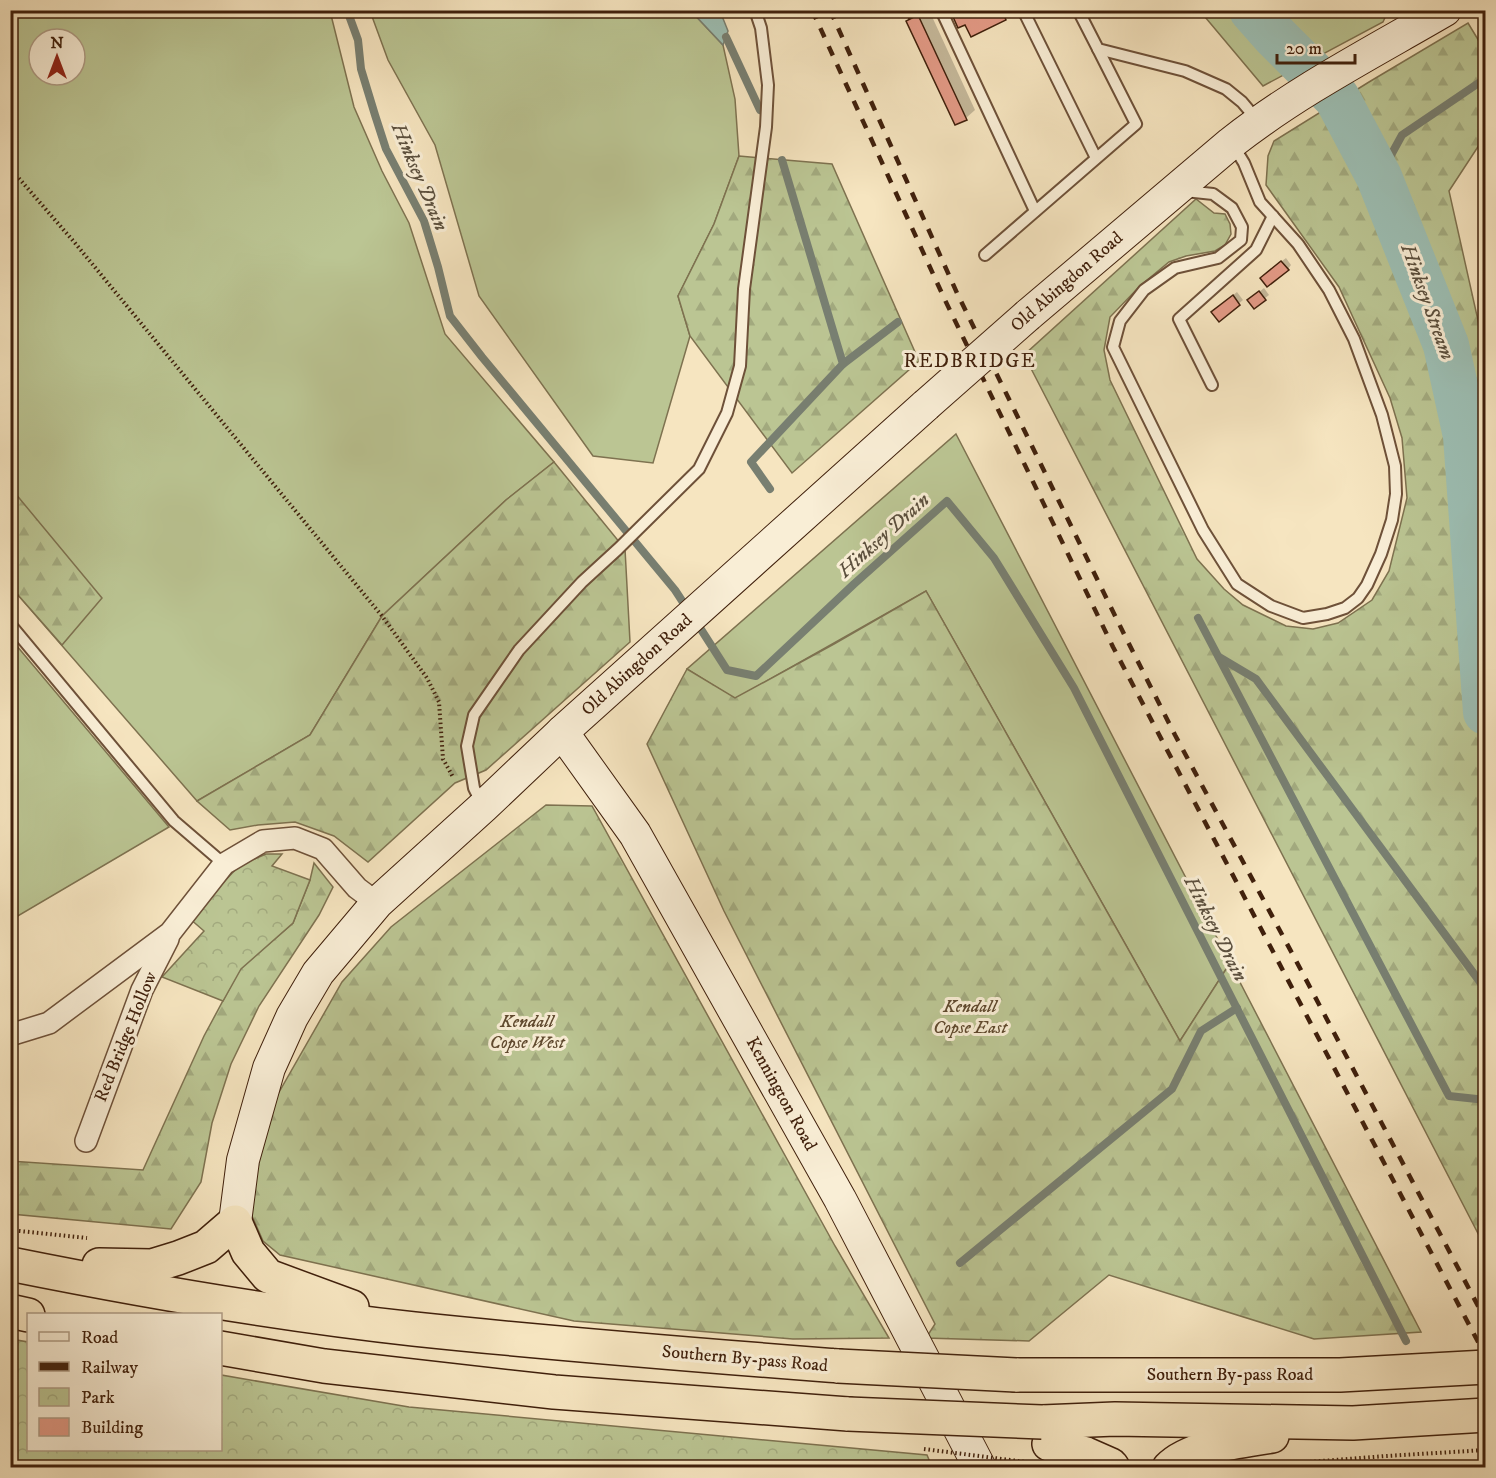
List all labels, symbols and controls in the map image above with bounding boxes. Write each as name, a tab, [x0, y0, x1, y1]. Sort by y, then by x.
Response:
north arrow	[27, 27, 87, 87]
scale bar	[1277, 27, 1355, 65]
text: N	[50, 33, 64, 53]
text: 20 m	[1286, 38, 1322, 60]
water label: Hinksey Drain	[385, 118, 453, 235]
street label: Old Abingdon Road	[1006, 227, 1128, 337]
water label: Hinksey Stream	[1394, 240, 1460, 363]
district label: REDBRIDGE	[904, 349, 1036, 374]
water label: Hinksey Drain	[832, 488, 935, 584]
street label: Old Abingdon Road	[577, 609, 697, 721]
water label: Hinksey Drain	[1177, 871, 1252, 986]
street label: Red Bridge Hollow	[90, 968, 162, 1105]
park label: Kendall Copse East	[933, 996, 1009, 1039]
park label: Kendall Copse West	[490, 1011, 566, 1054]
street label: Kennington Road	[741, 1033, 821, 1155]
legend	[27, 1313, 222, 1451]
text: Road	[81, 1327, 118, 1349]
street label: Southern By-pass Road	[661, 1341, 829, 1377]
text: Railway	[81, 1357, 139, 1379]
street label: Southern By-pass Road	[1147, 1364, 1313, 1386]
text: Park	[81, 1387, 115, 1409]
text: Building	[81, 1417, 143, 1439]

